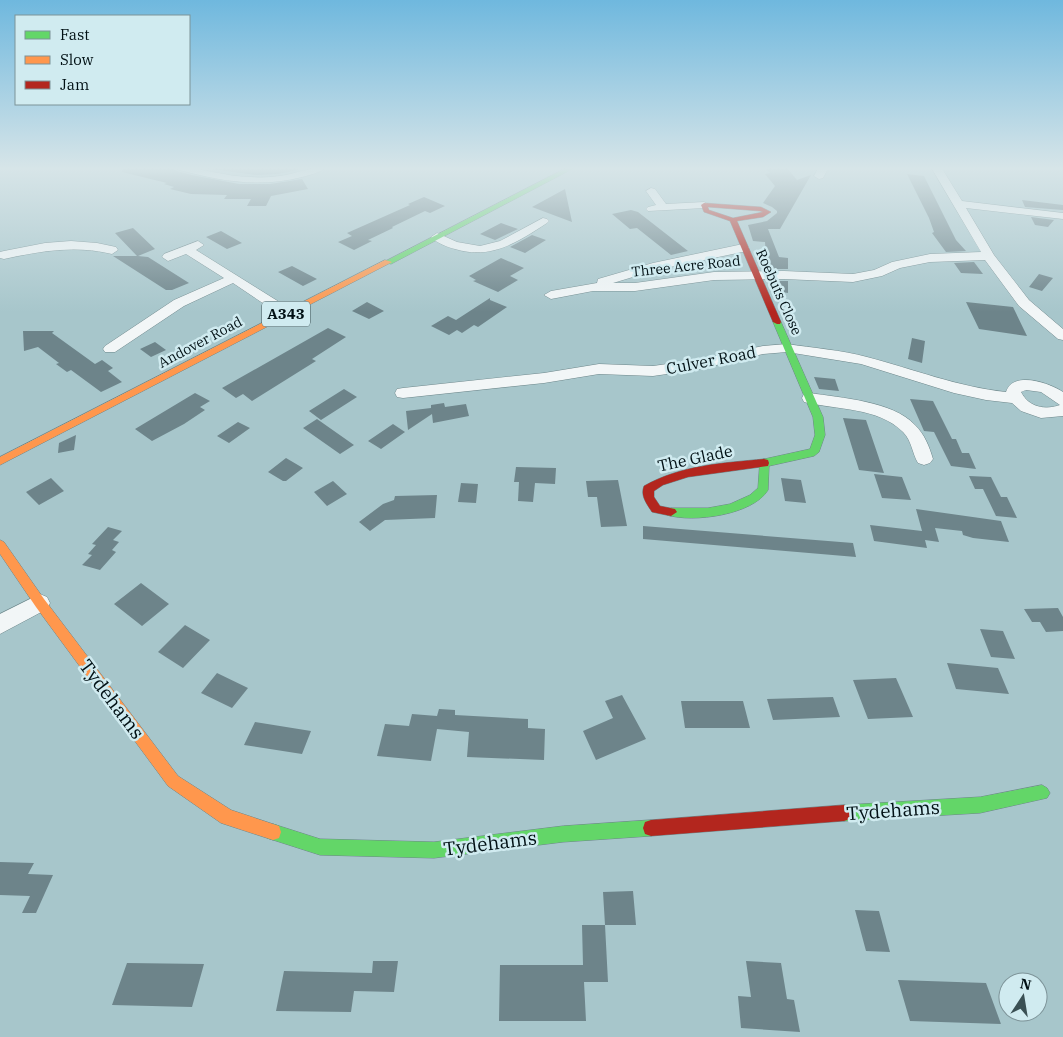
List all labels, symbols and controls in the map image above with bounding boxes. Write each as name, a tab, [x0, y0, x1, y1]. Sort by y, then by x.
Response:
legend	[15, 15, 190, 105]
text: Fast	[60, 25, 90, 44]
text: Slow	[60, 50, 94, 69]
text: Jam	[60, 75, 89, 94]
street label: Roebuts Close	[752, 246, 806, 338]
street label: Three Acre Road	[631, 251, 742, 281]
road number: A343	[262, 302, 310, 326]
street label: Andover Road	[155, 312, 245, 372]
street label: Culver Road	[664, 341, 758, 378]
street label: The Glade	[656, 440, 734, 476]
street label: Tydehams	[74, 654, 150, 744]
street label: Tydehams	[845, 795, 941, 825]
street label: Tydehams	[442, 825, 538, 861]
north arrow	[998, 972, 1048, 1022]
text: N	[1018, 974, 1033, 994]

